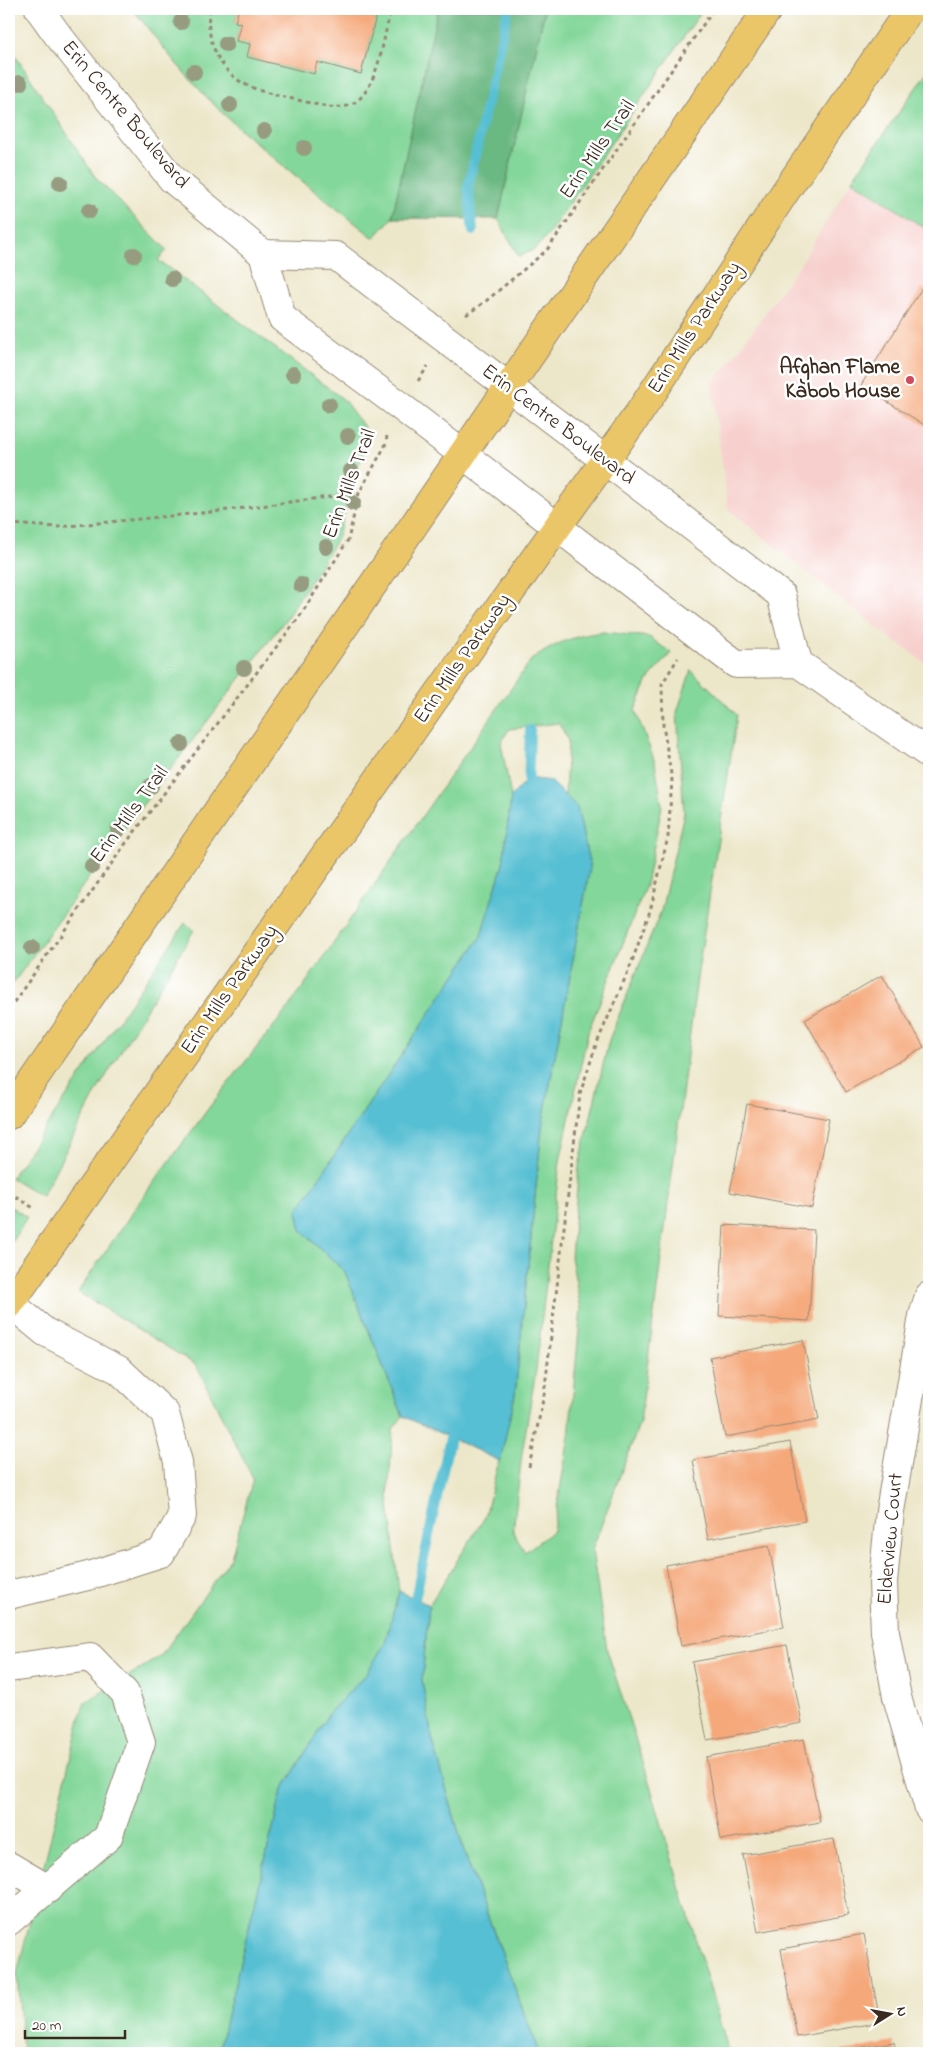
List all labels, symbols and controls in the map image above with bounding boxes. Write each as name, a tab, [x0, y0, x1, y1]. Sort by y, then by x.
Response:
street label: Erin Centre Boulevard	[54, 34, 196, 196]
street label: Erin Mills Trail	[553, 94, 643, 206]
street label: Erin Mills Parkway	[641, 256, 751, 401]
place label: Afghan Flame Kabob House	[780, 353, 901, 407]
street label: Erin Centre Boulevard	[475, 357, 641, 493]
marker: Afghan Flame Kabob House	[904, 374, 916, 386]
street label: Erin Mills Trail	[315, 425, 385, 543]
street label: Erin Mills Parkway	[407, 588, 521, 731]
street label: Erin Mills Trail	[83, 760, 177, 870]
street label: Erin Mills Parkway	[174, 919, 288, 1062]
street label: Elderview Court	[870, 1472, 912, 1606]
north arrow	[866, 1990, 916, 2040]
text: N	[890, 2005, 912, 2018]
scale bar	[25, 2007, 125, 2039]
text: 20 m	[32, 2015, 62, 2037]

